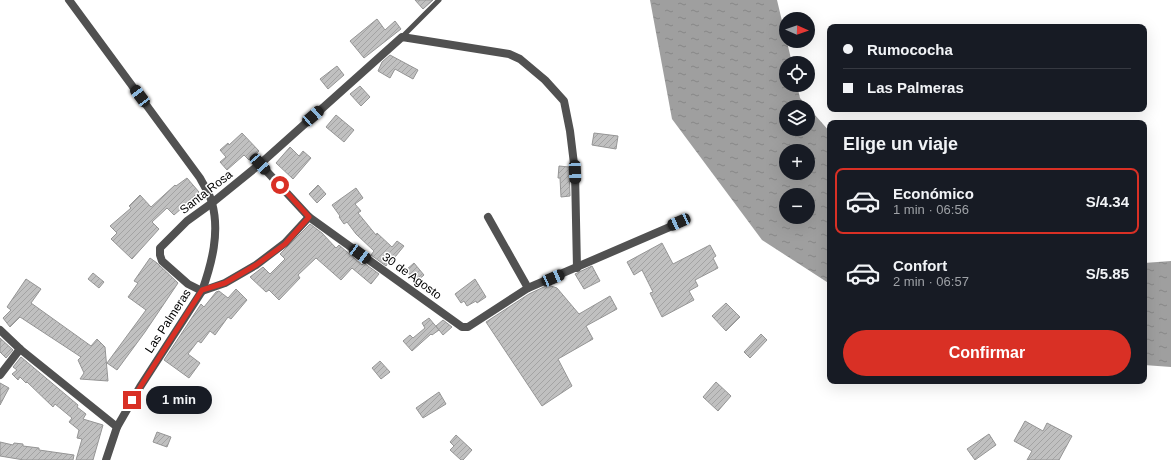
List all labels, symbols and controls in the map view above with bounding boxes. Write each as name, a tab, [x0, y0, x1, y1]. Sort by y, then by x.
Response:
north arrow	[779, 12, 815, 48]
map controls	[779, 12, 815, 224]
text: Rumococha	[867, 41, 953, 58]
button: locate	[779, 56, 815, 92]
text: Las Palmeras	[867, 79, 964, 96]
car	[128, 83, 152, 109]
button: layers	[779, 100, 815, 136]
car	[300, 104, 326, 128]
text: Elige un viaje	[843, 134, 958, 154]
button: +	[779, 144, 815, 180]
car	[248, 151, 272, 177]
car	[569, 160, 581, 184]
street label: Santa Rosa	[177, 167, 235, 217]
route start	[271, 176, 289, 194]
icon: car	[845, 183, 881, 219]
text: Económico	[893, 185, 974, 202]
button: −	[779, 188, 815, 224]
text: S/4.34	[1086, 193, 1129, 210]
text: 1 min · 06:56	[893, 202, 969, 217]
car	[666, 212, 692, 232]
car	[347, 242, 373, 266]
street label: 30 de Agosto	[380, 250, 445, 302]
icon: car	[845, 255, 881, 291]
text: Confort	[893, 257, 947, 274]
text: S/5.85	[1086, 265, 1129, 282]
car	[540, 268, 566, 288]
text: 2 min · 06:57	[893, 274, 969, 289]
street label: Las Palmeras	[142, 286, 194, 356]
button: Confirmar	[843, 330, 1131, 376]
callout: 1 min	[146, 386, 212, 414]
route end	[123, 391, 141, 409]
text: 1 min	[162, 392, 196, 407]

